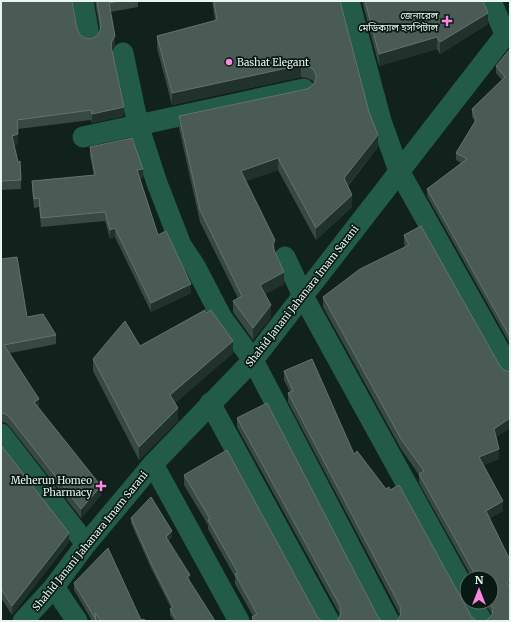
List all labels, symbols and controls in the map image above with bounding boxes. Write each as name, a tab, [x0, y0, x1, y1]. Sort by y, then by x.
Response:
place label: জেনারেল মেডিক্যাল হসপিটাল	[359, 9, 439, 34]
marker: জেনারেল মেডিক্যাল হসপিটাল	[441, 15, 453, 27]
place label: Bashat Elegant	[237, 56, 309, 69]
marker: Bashat Elegant	[224, 57, 234, 67]
street label: Shahid Janani Jahanara Imam Sarani	[243, 223, 361, 369]
street label: Shahid Janani Jahanara Imam Sarani	[30, 468, 150, 614]
place label: Meherun Homeo Pharmacy	[11, 474, 92, 499]
marker: Meherun Homeo Pharmacy	[95, 480, 107, 492]
north arrow	[459, 570, 499, 610]
text: N	[475, 573, 484, 587]

